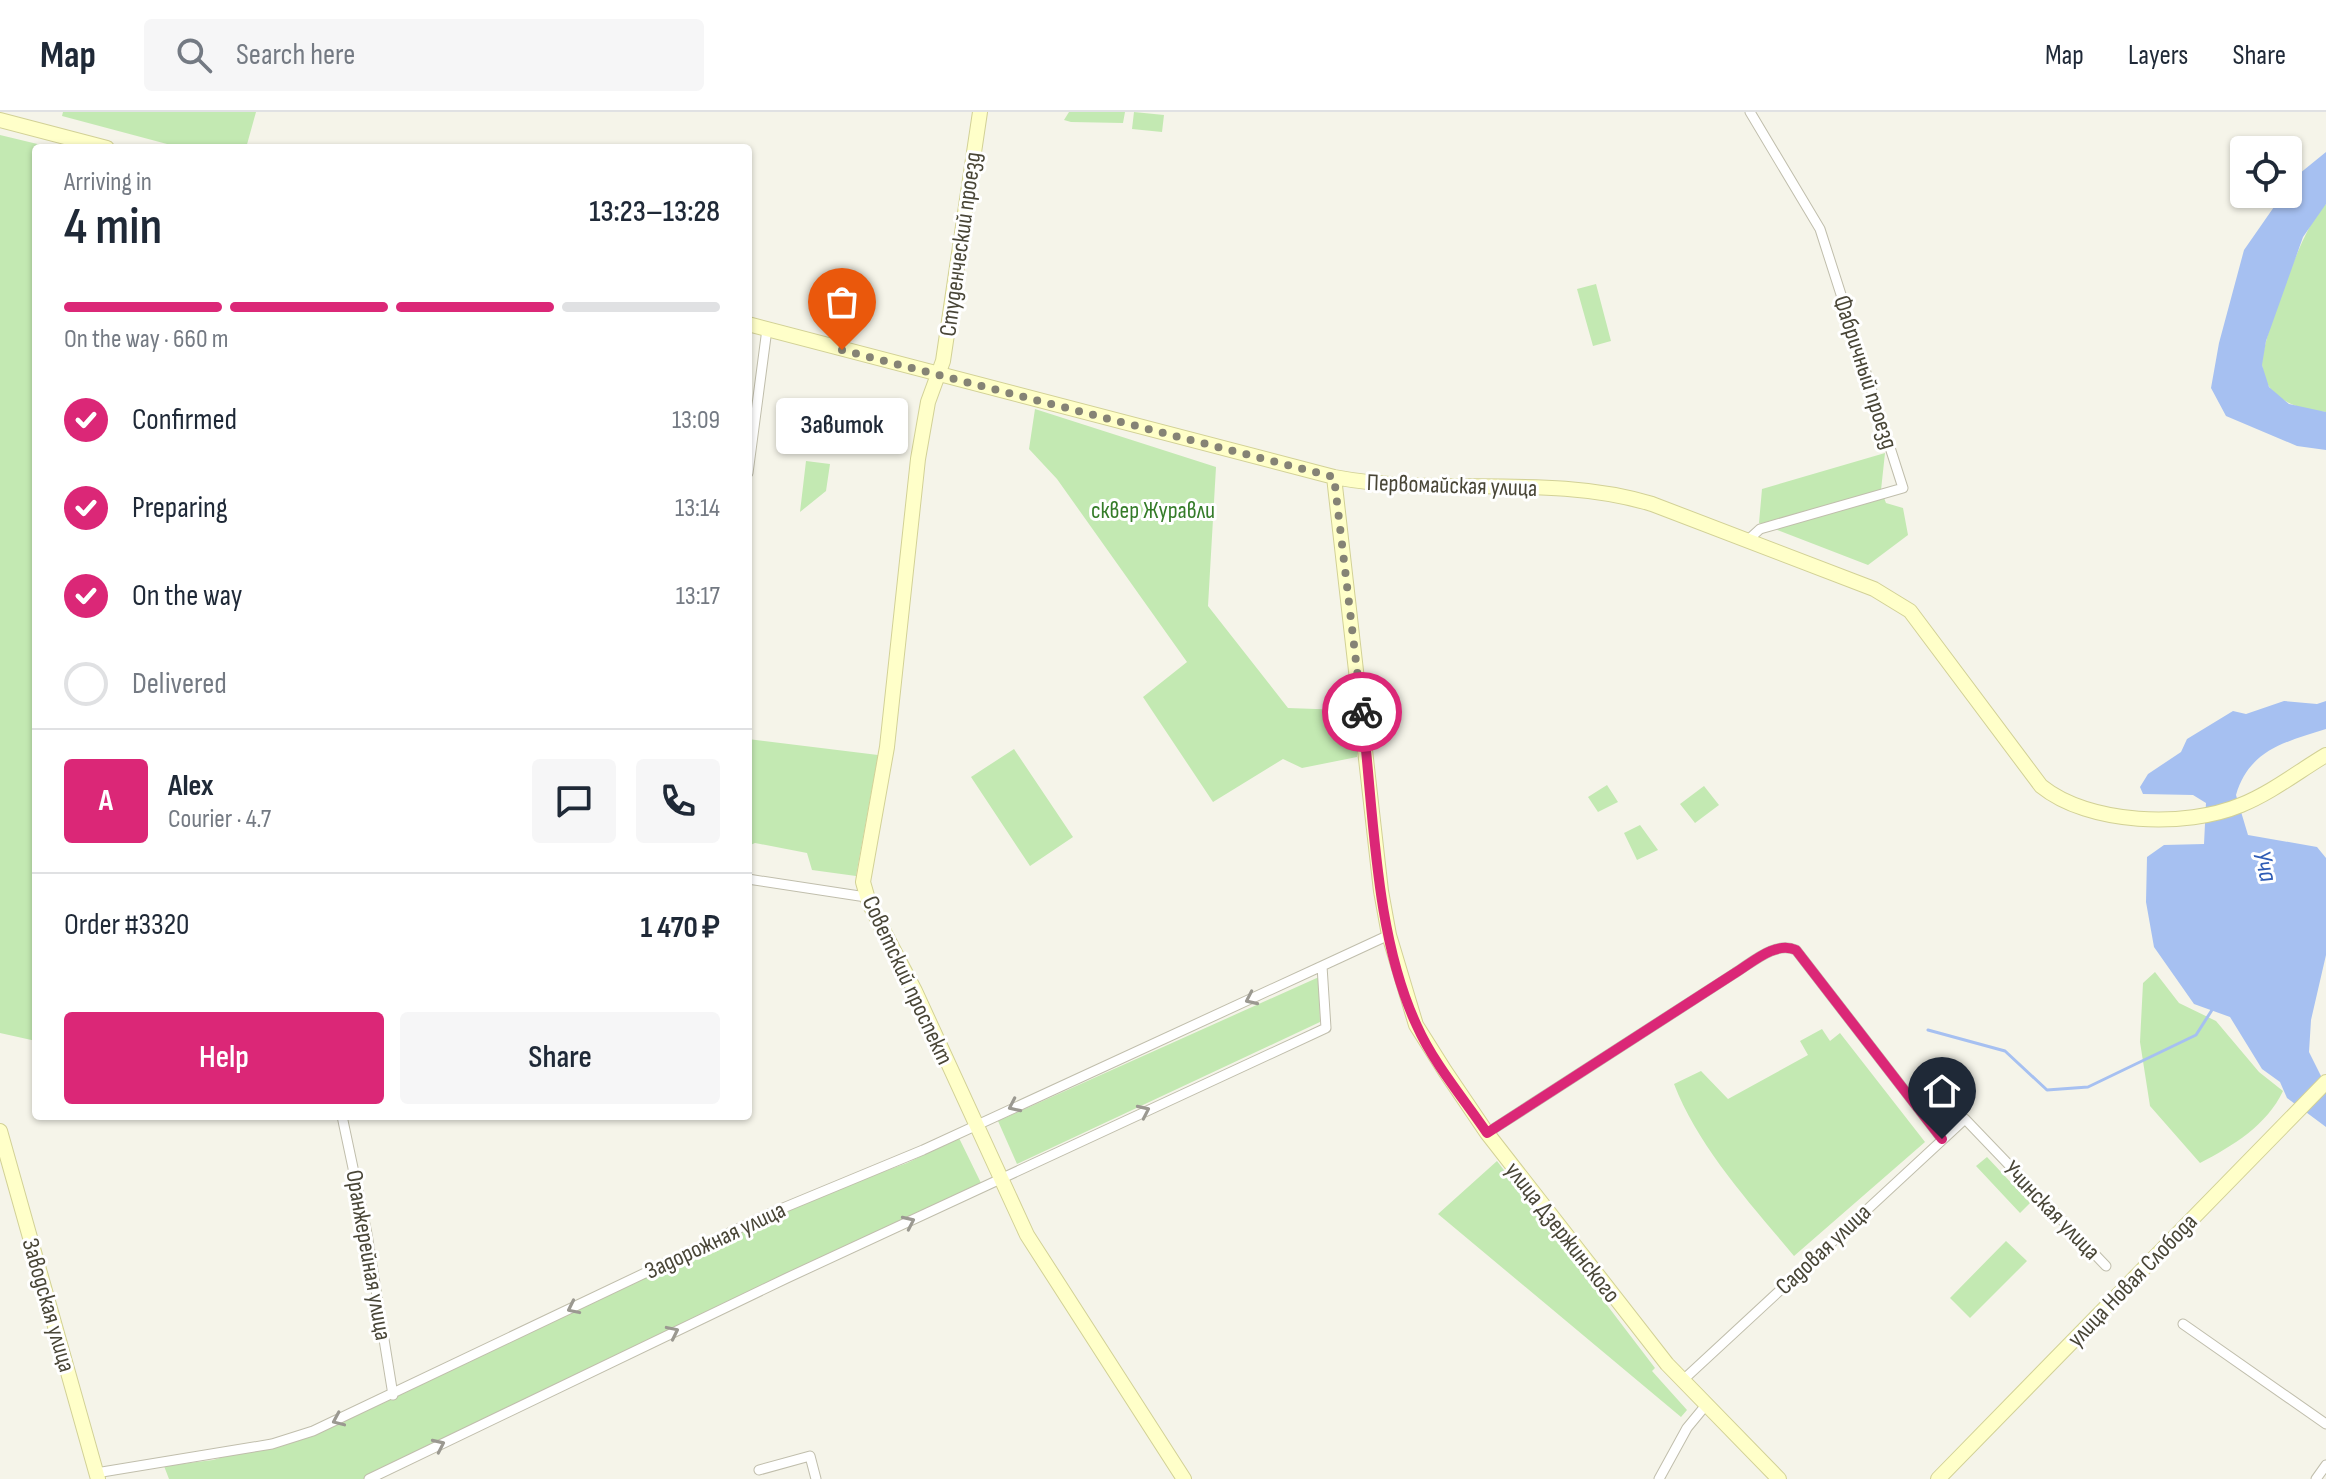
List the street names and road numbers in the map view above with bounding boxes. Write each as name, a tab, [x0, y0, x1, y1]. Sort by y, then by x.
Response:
street label: Студенческий проезд	[933, 150, 988, 338]
street label: Фабричный проезд	[1827, 292, 1904, 453]
street label: Первомайская улица	[1366, 468, 1538, 503]
street label: Советский проспект	[856, 891, 959, 1069]
street label: Учинская улица	[1997, 1155, 2106, 1266]
street label: улица Дзержинского	[1499, 1156, 1627, 1308]
street label: Оранжерейная улица	[339, 1168, 398, 1343]
street label: Задорожная улица	[640, 1195, 790, 1286]
street label: Садовая улица	[1770, 1198, 1877, 1301]
street label: улица Новая Слобода	[2061, 1208, 2203, 1353]
street label: Заводская улица	[16, 1235, 81, 1375]

